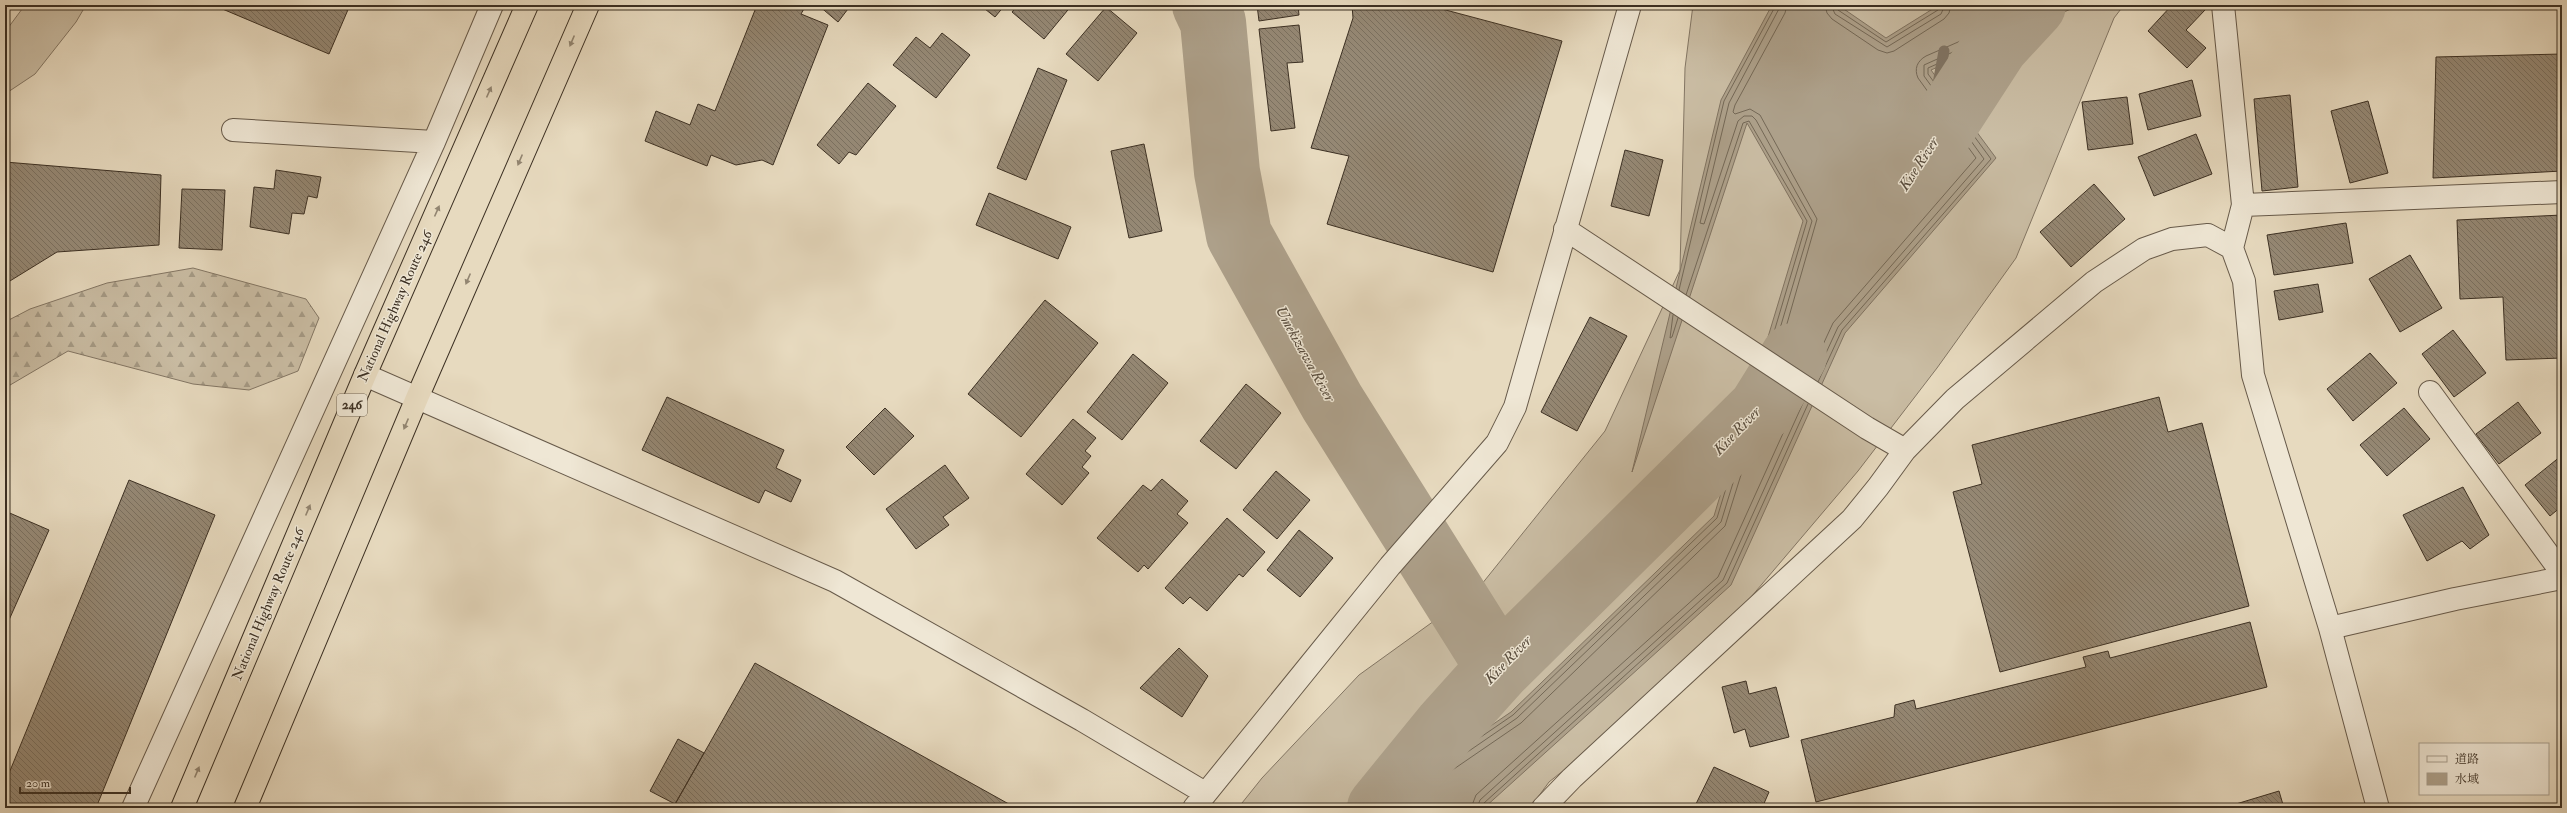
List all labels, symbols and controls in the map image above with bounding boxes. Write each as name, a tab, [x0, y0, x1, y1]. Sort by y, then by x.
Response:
one-way arrow	[569, 35, 575, 46]
one-way arrow	[486, 86, 492, 98]
water label: Kise River	[1894, 133, 1944, 195]
one-way arrow	[517, 154, 523, 166]
one-way arrow	[434, 205, 440, 217]
street label: National Highway Route 246	[354, 227, 437, 385]
one-way arrow	[465, 274, 471, 286]
water label: Umekizawa River	[1271, 303, 1340, 406]
road number: 246	[337, 394, 367, 416]
water label: Kise River	[1709, 402, 1766, 460]
one-way arrow	[402, 419, 408, 431]
one-way arrow	[305, 504, 311, 516]
street label: National Highway Route 246	[228, 524, 309, 683]
water label: Kise River	[1480, 631, 1537, 689]
legend	[2419, 743, 2549, 795]
text: 道路	[2455, 752, 2479, 767]
one-way arrow	[194, 767, 200, 778]
scale bar	[20, 769, 130, 795]
text: 水域	[2455, 772, 2479, 787]
text: 20 m	[26, 776, 51, 791]

